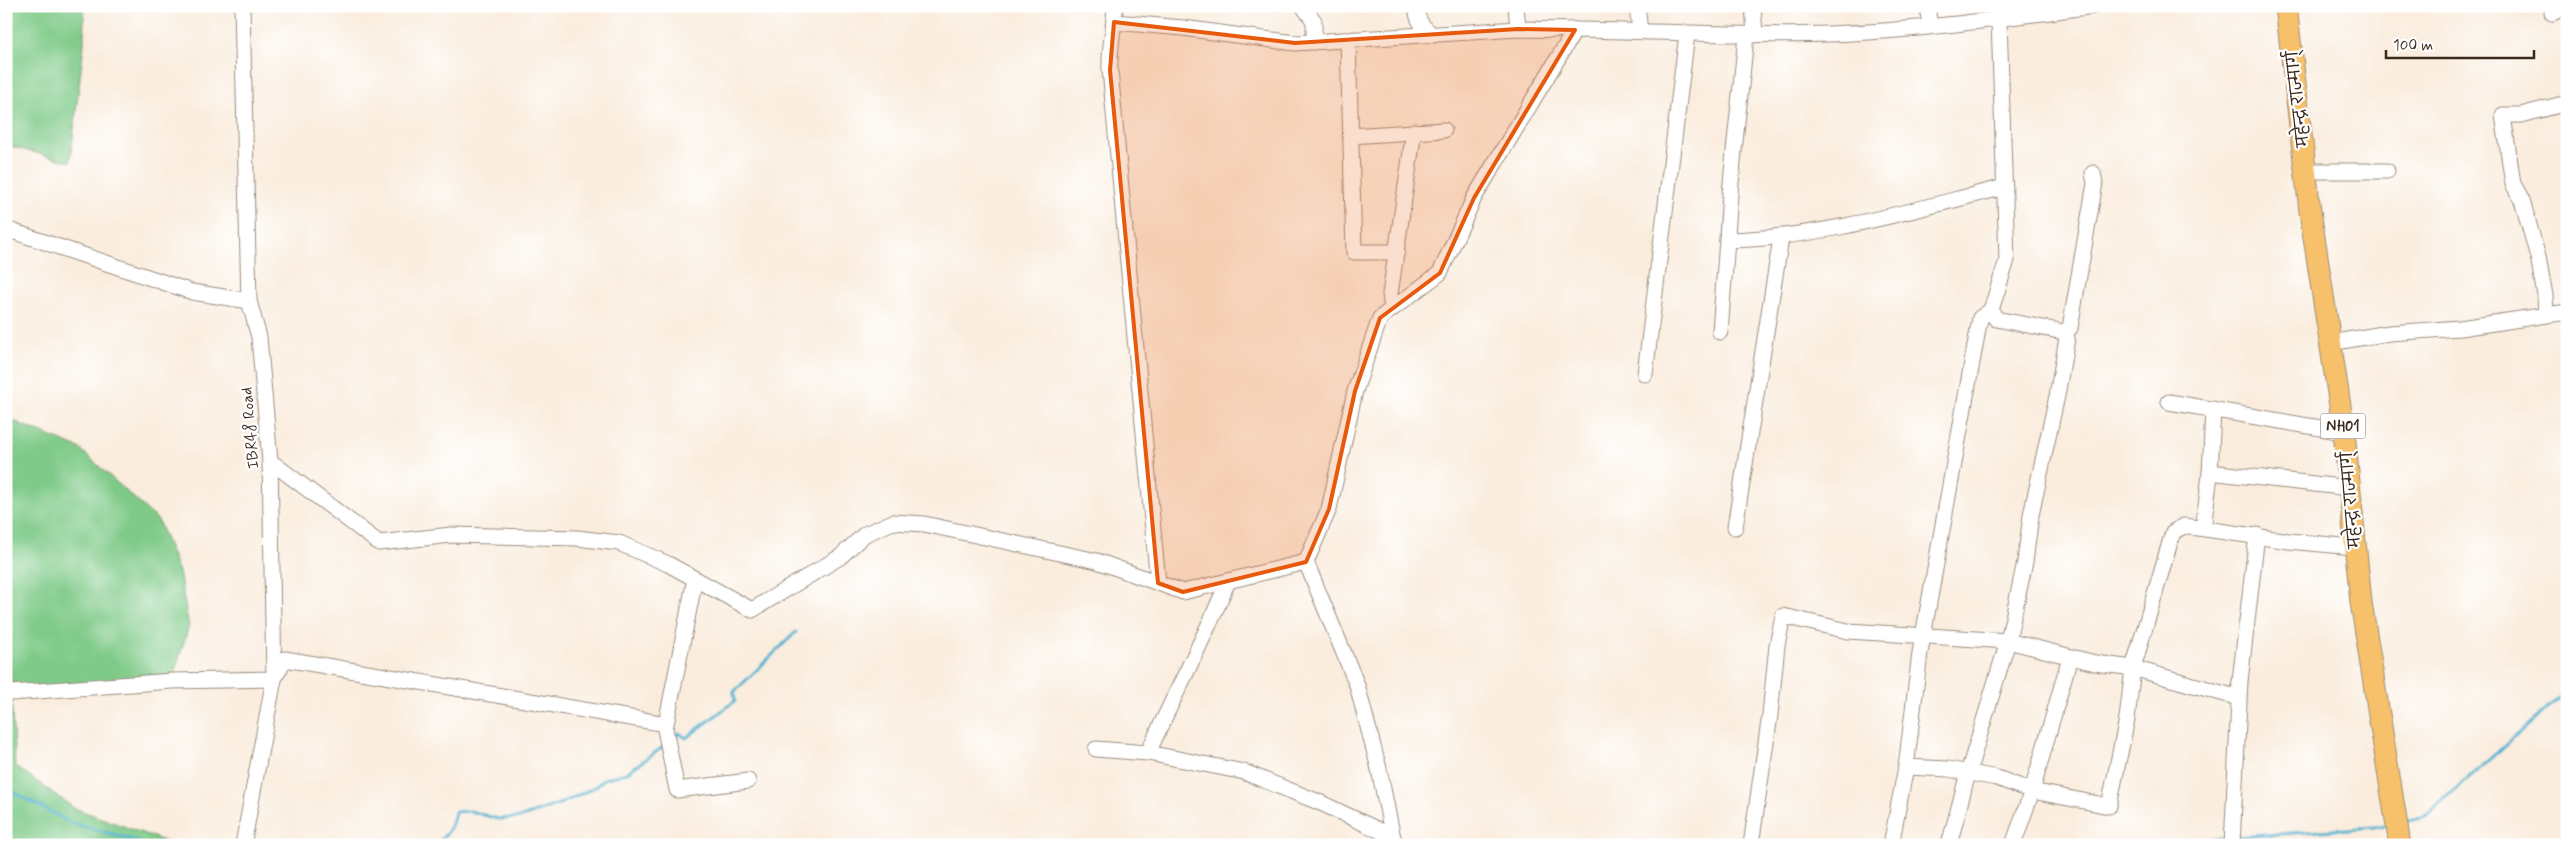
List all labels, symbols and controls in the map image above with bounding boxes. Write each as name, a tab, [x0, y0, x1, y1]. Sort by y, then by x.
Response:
scale bar	[2386, 28, 2533, 60]
text: 100 m	[2393, 36, 2433, 56]
street label: महेन्द्र राज्मार्ग्	[2278, 48, 2315, 150]
street label: IBR48 Road	[236, 386, 265, 470]
road number: NH01	[2320, 414, 2366, 438]
street label: महेन्द्र राज्मार्ग्	[2333, 450, 2366, 550]

